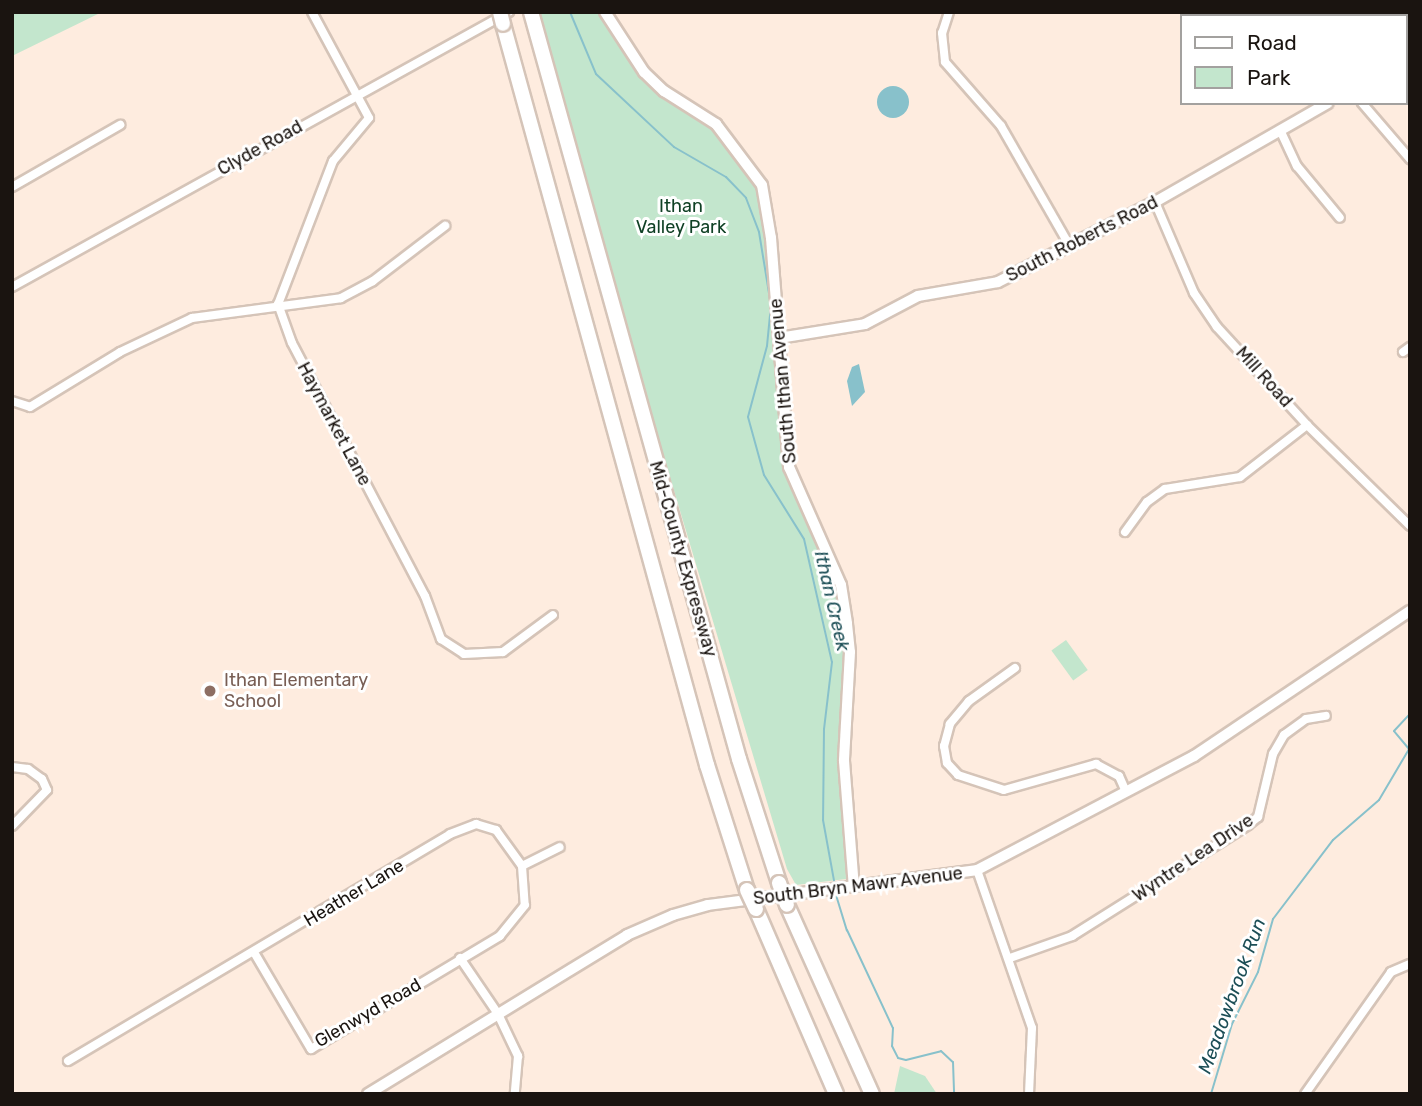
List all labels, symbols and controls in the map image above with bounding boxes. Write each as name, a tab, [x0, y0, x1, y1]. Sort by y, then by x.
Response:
legend	[1180, 14, 1408, 105]
text: Road	[1247, 30, 1297, 55]
text: Park	[1247, 65, 1291, 90]
street label: Clyde Road	[214, 116, 306, 180]
street label: South Roberts Road	[1002, 191, 1162, 287]
park label: Ithan Valley Park	[636, 196, 726, 238]
street label: South Ithan Avenue	[765, 297, 801, 465]
street label: Mill Road	[1231, 342, 1297, 412]
street label: Haymarket Lane	[292, 359, 376, 489]
street label: Mid-County Expressway	[645, 458, 721, 660]
water label: Ithan Creek	[809, 549, 855, 653]
place label: Ithan Elementary School	[224, 670, 368, 712]
marker: Ithan Elementary School	[202, 683, 218, 699]
street label: Wyntre Lea Drive	[1129, 810, 1257, 906]
street label: Heather Lane	[300, 855, 408, 931]
street label: South Bryn Mawr Avenue	[752, 862, 964, 910]
water label: Meadowbrook Run	[1193, 915, 1271, 1077]
street label: Glenwyd Road	[311, 974, 425, 1052]

